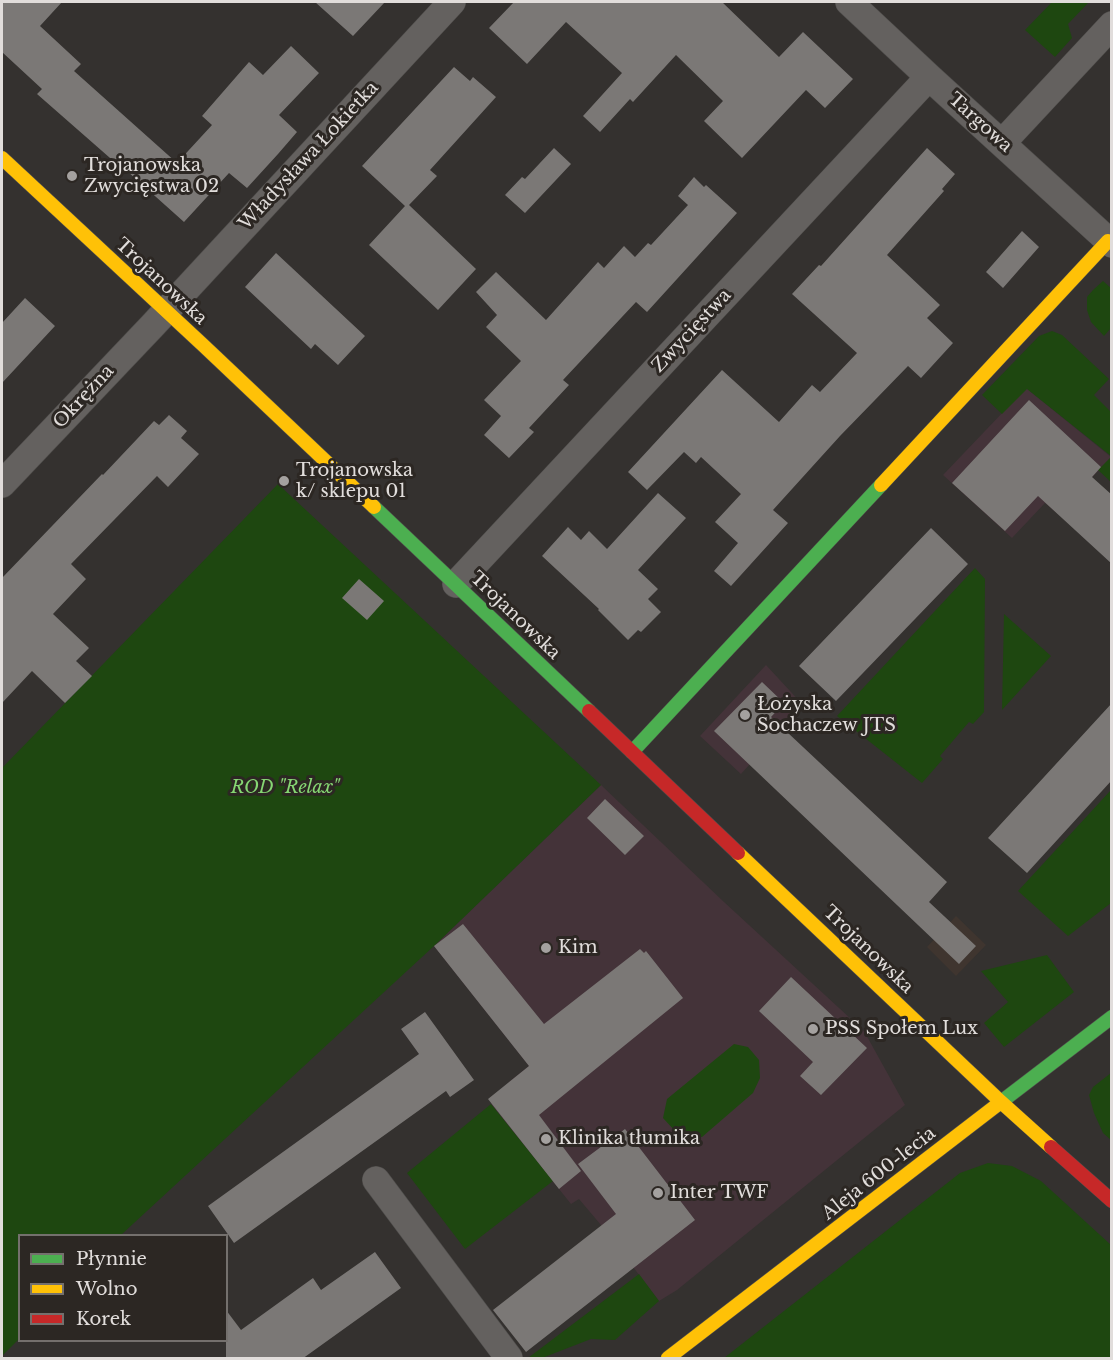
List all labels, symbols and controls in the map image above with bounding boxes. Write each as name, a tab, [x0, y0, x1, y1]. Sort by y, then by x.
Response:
street label: Władysława Łokietka	[235, 77, 383, 235]
street label: Targowa	[944, 89, 1016, 157]
place label: Trojanowska Zwycięstwa 02	[84, 155, 219, 198]
marker: Trojanowska Zwycięstwa 02	[65, 169, 79, 183]
street label: Trojanowska	[111, 234, 211, 330]
street label: Zwycięstwa	[648, 285, 736, 377]
street label: Okrężna	[49, 361, 119, 433]
place label: Trojanowska k/ sklepu 01	[296, 460, 413, 502]
marker: Trojanowska k/ sklepu 01	[277, 474, 291, 488]
street label: Trojanowska	[465, 568, 565, 664]
place label: Łożyska Sochaczew JTS	[757, 694, 896, 736]
marker: Łożyska Sochaczew JTS	[738, 708, 752, 722]
park label: ROD "Relax"	[231, 777, 339, 799]
street label: Trojanowska	[818, 902, 918, 998]
place label: Kim	[558, 937, 597, 959]
marker: Kim	[539, 941, 553, 955]
place label: PSS Społem Lux	[825, 1018, 978, 1040]
marker: PSS Społem Lux	[806, 1022, 820, 1036]
street label: Aleja 600-lecia	[818, 1123, 940, 1225]
place label: Klinika tłumika	[558, 1128, 700, 1150]
marker: Klinika tłumika	[539, 1132, 553, 1146]
place label: Inter TWF	[670, 1182, 768, 1204]
marker: Inter TWF	[651, 1186, 665, 1200]
legend	[18, 1234, 228, 1342]
text: Płynnie	[76, 1248, 147, 1270]
text: Wolno	[76, 1278, 138, 1300]
text: Korek	[76, 1308, 131, 1330]

